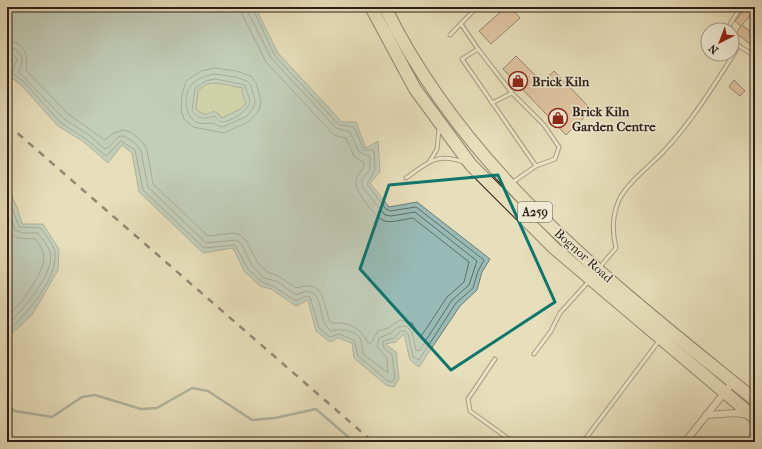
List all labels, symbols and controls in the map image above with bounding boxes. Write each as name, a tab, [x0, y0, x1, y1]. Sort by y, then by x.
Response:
north arrow	[700, 22, 740, 62]
text: N	[706, 41, 721, 57]
shop icon: Brick Kiln	[507, 70, 529, 92]
place label: Brick Kiln	[532, 74, 590, 89]
place label: Brick Kiln Garden Centre	[572, 104, 656, 134]
shop icon: Brick Kiln Garden Centre	[547, 107, 569, 129]
road number: A259	[518, 202, 552, 222]
street label: Bognor Road	[551, 225, 617, 286]

